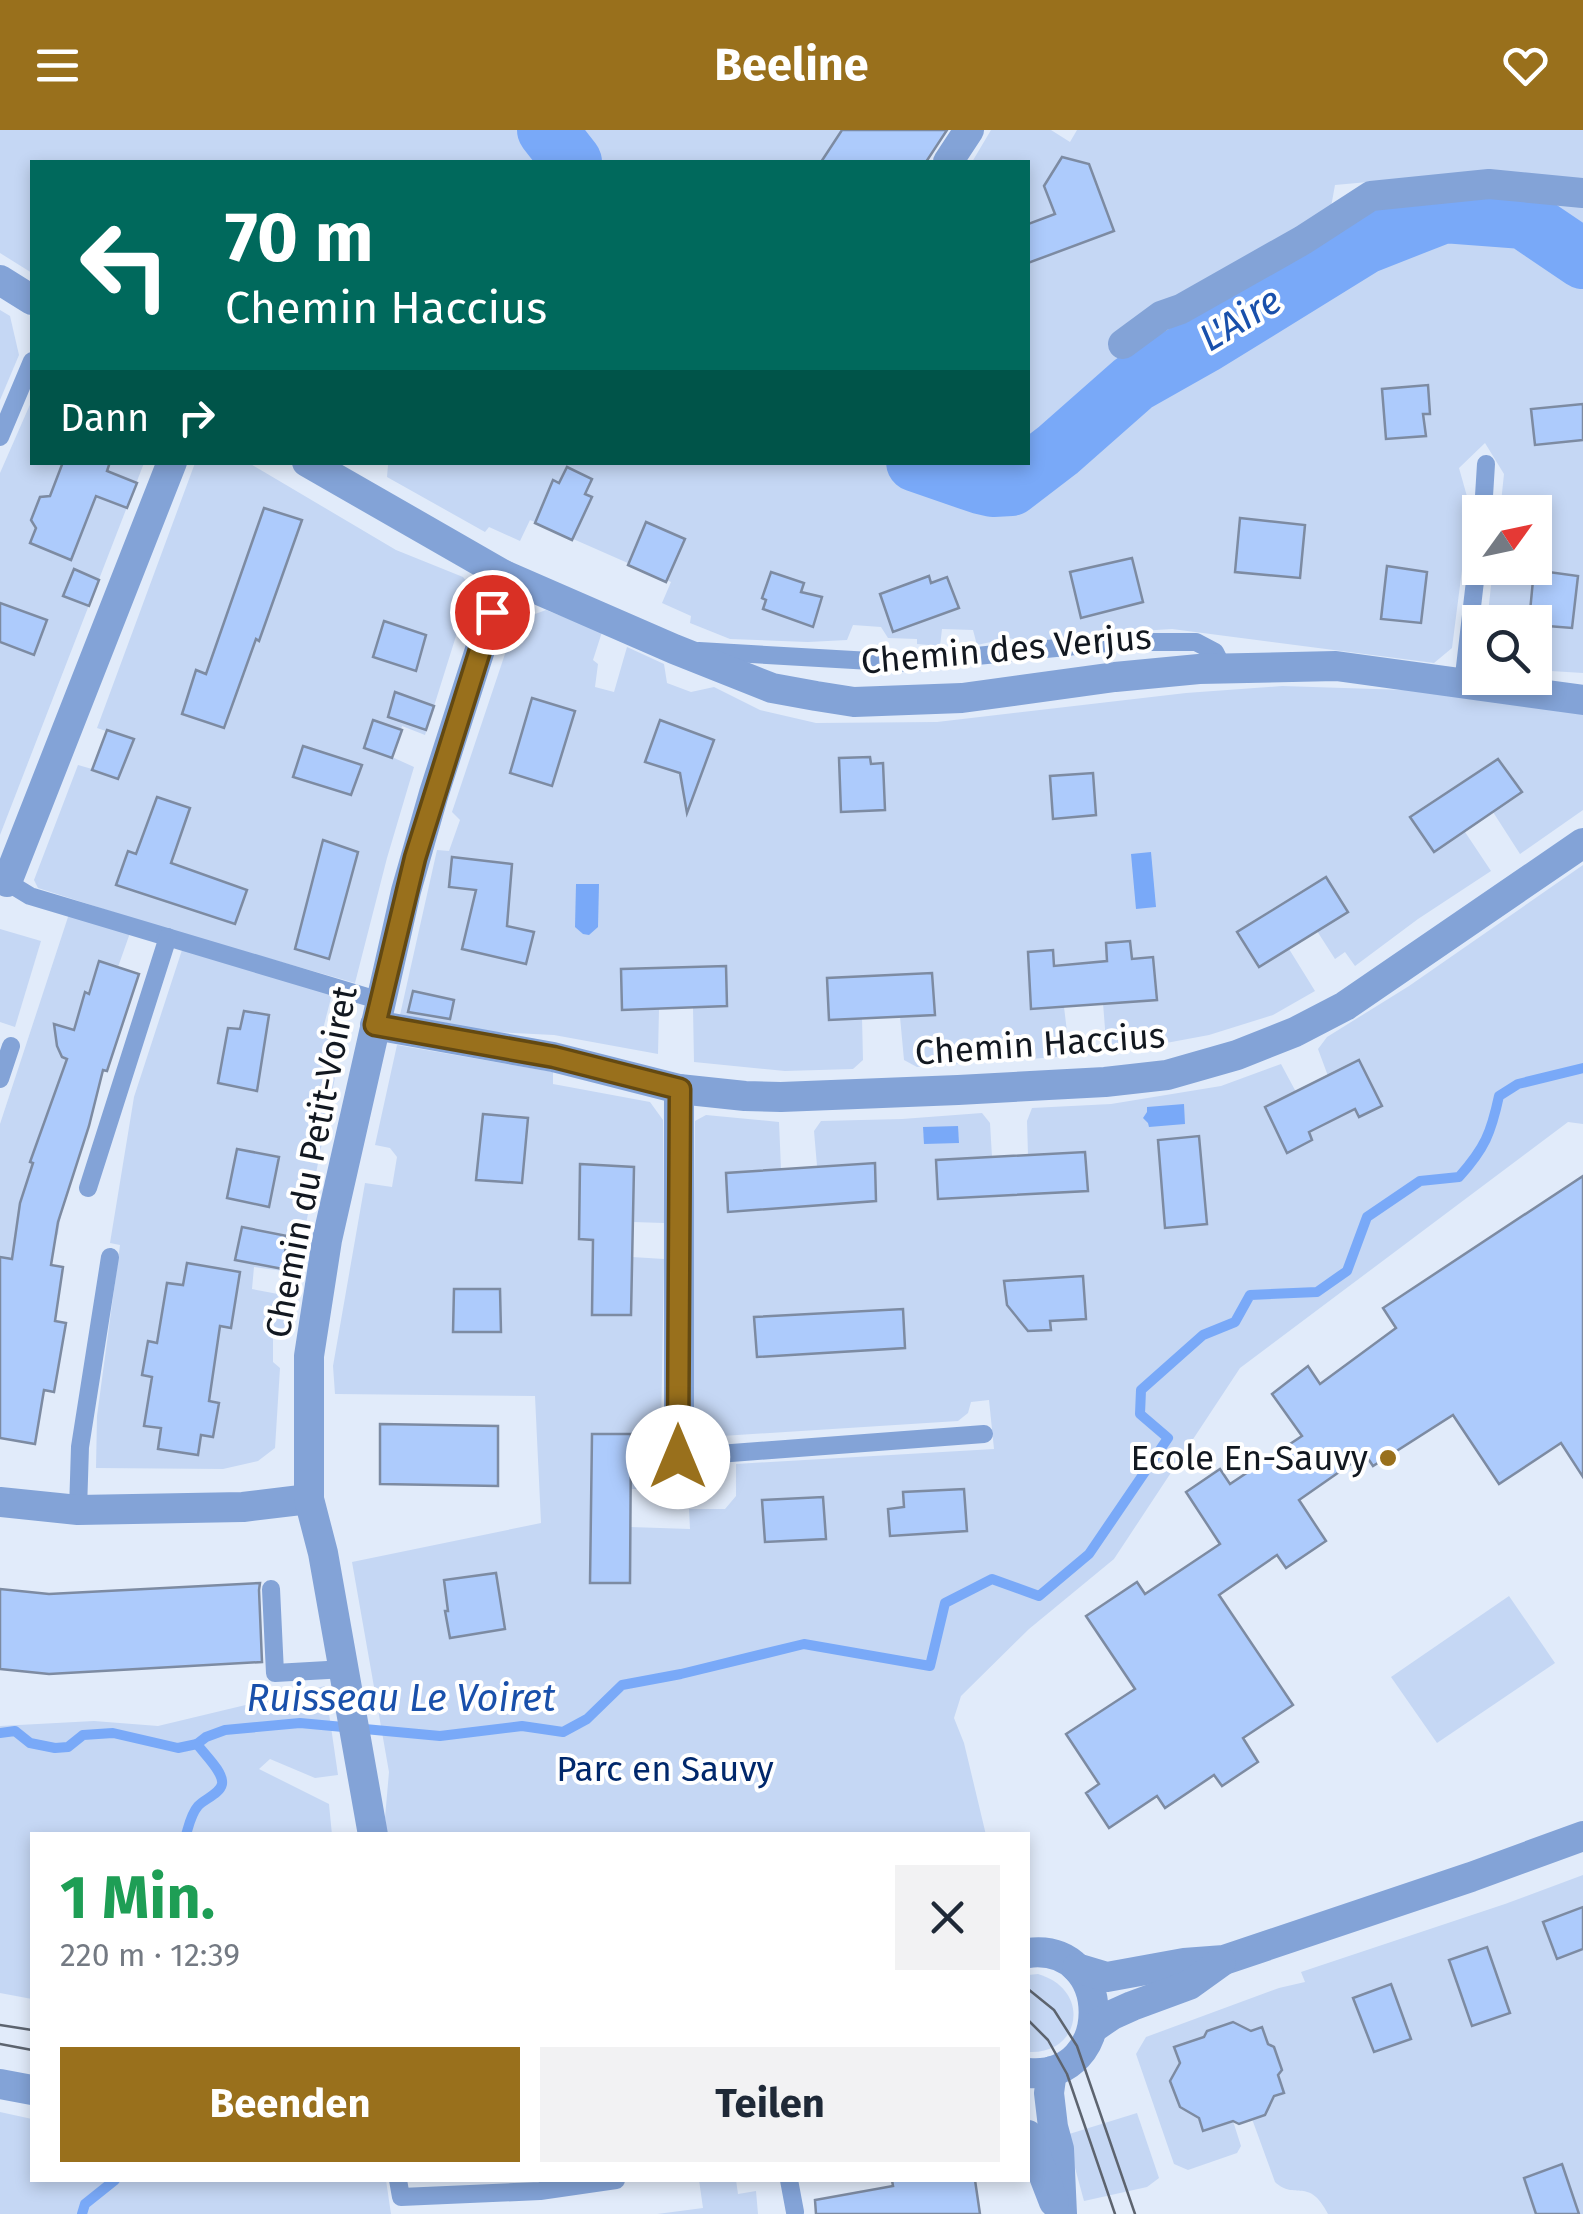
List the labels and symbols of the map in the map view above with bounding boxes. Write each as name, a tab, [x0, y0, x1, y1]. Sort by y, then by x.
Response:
water label: L'Aire	[1191, 277, 1289, 361]
north arrow	[1462, 495, 1552, 585]
pin	[450, 570, 535, 655]
street label: Chemin des Verjus	[859, 615, 1153, 683]
street label: Chemin du Petit-Voiret	[256, 982, 366, 1341]
street label: Chemin Haccius	[914, 1014, 1166, 1074]
position arrow	[626, 1405, 730, 1509]
place label: Ecole En-Sauvy	[1131, 1437, 1368, 1479]
marker: Ecole En-Sauvy	[1377, 1447, 1399, 1469]
water label: Ruisseau Le Voiret	[247, 1675, 556, 1721]
park label: Parc en Sauvy	[556, 1748, 774, 1790]

